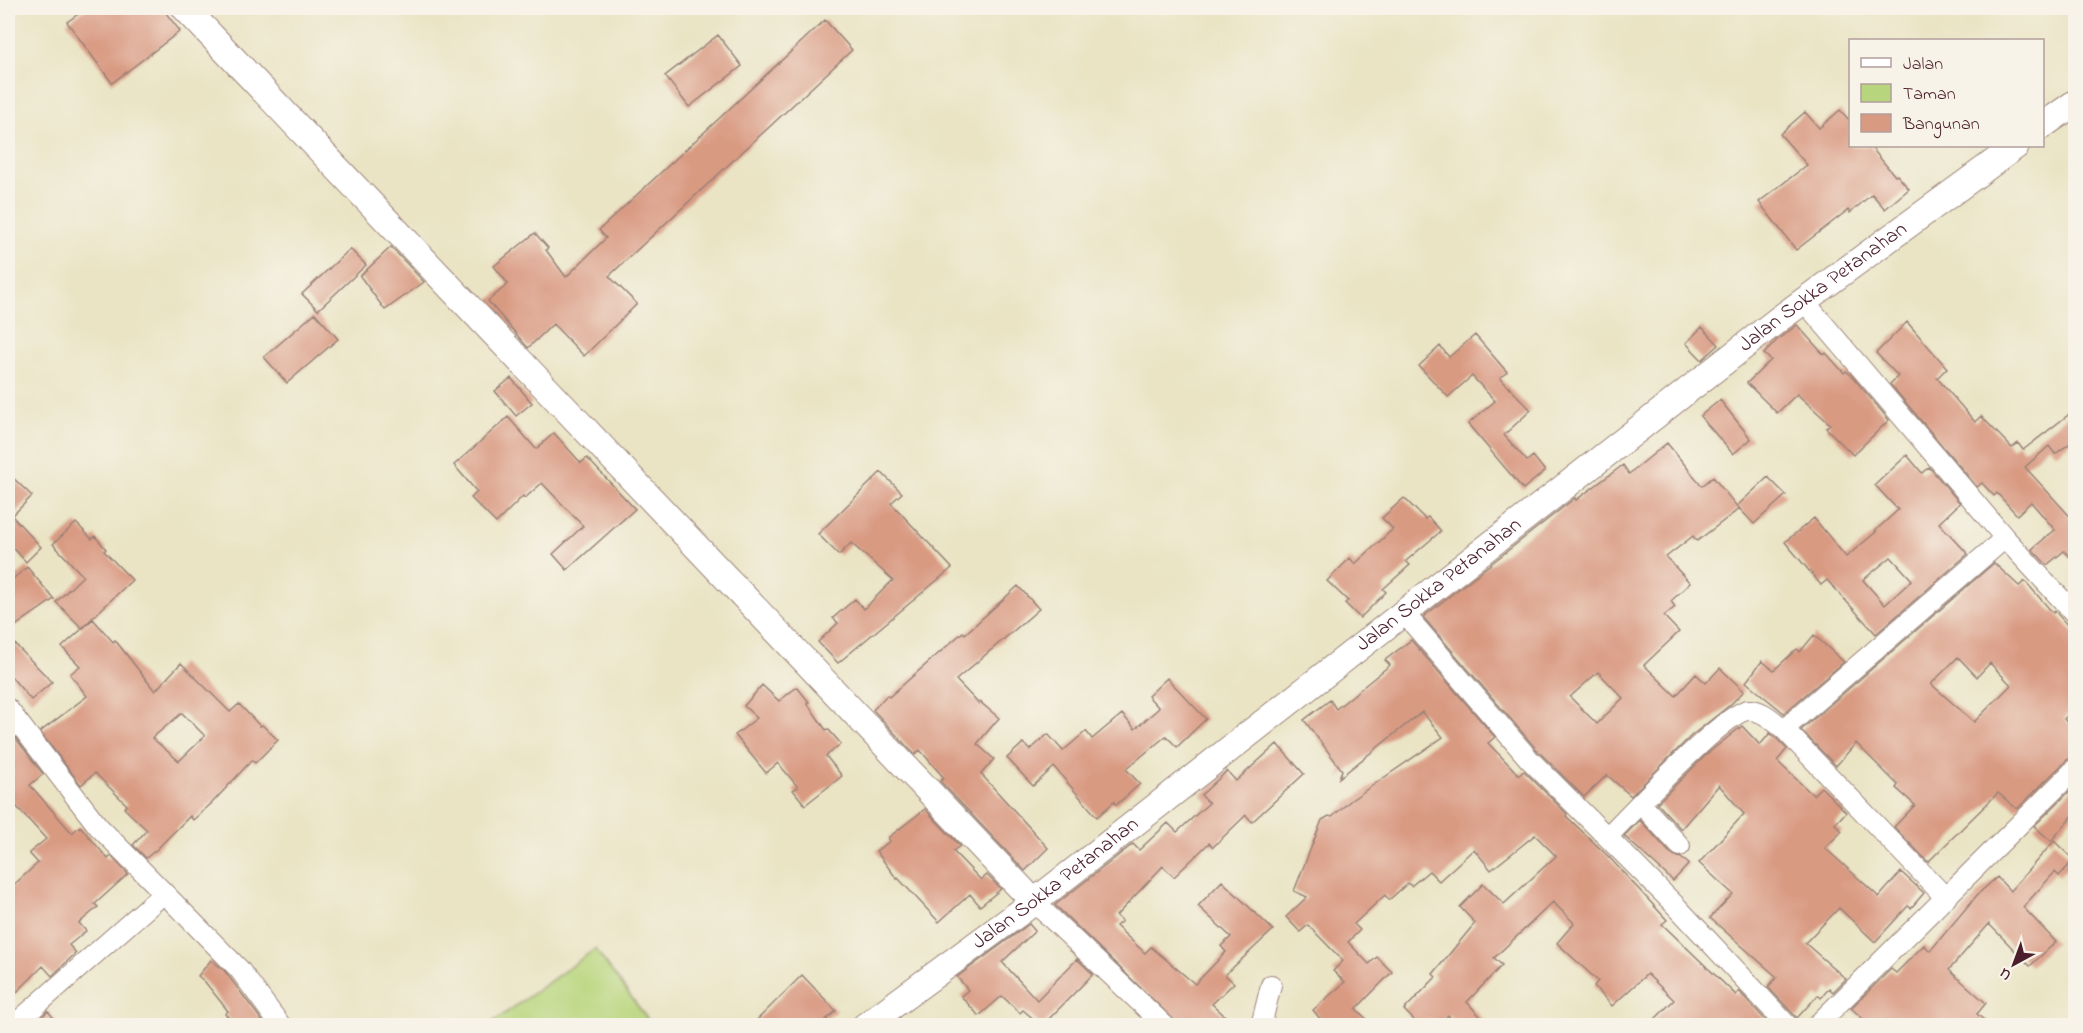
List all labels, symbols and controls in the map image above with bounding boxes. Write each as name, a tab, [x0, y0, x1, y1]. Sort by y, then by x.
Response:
legend	[1849, 39, 2044, 147]
text: Jalan	[1903, 52, 1943, 78]
text: Taman	[1903, 82, 1956, 108]
text: Bangunan	[1902, 112, 1980, 139]
street label: Jalan Sokka Petanahan	[1733, 215, 1914, 360]
street label: Jalan Sokka Petanahan	[1350, 511, 1528, 659]
street label: Jalan Sokka Petanahan	[966, 810, 1146, 957]
north arrow	[1984, 934, 2044, 994]
text: U	[1994, 961, 2017, 986]

